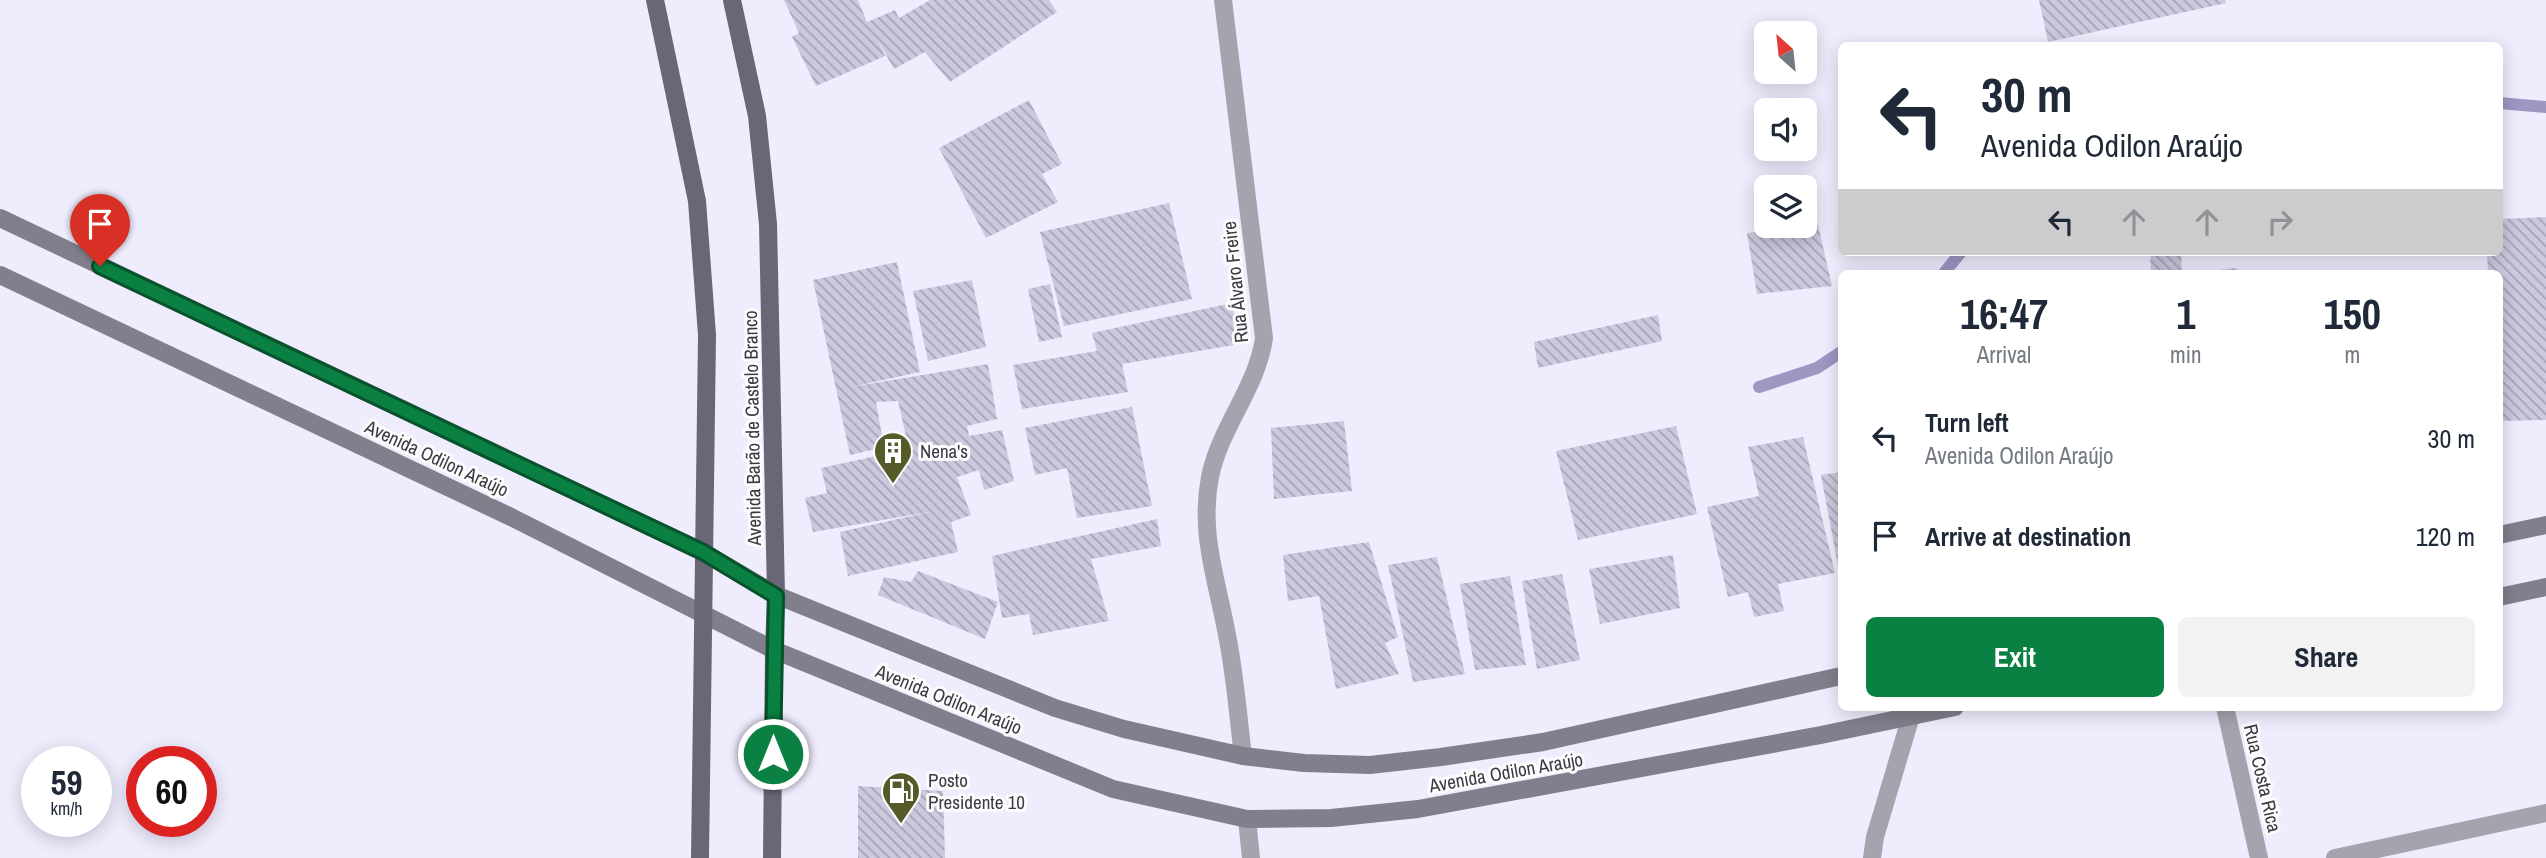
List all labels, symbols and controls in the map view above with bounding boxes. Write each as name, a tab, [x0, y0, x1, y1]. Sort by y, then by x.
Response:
north arrow	[1754, 21, 1816, 84]
map controls	[1754, 21, 1817, 238]
text: 30 m	[1981, 61, 2073, 127]
icon: left	[1866, 70, 1957, 161]
button: sound	[1754, 98, 1817, 161]
text: Avenida Odilon Araújo	[1981, 124, 2243, 167]
button: layers	[1754, 175, 1817, 238]
pin	[70, 194, 130, 266]
icon: left	[2042, 203, 2080, 241]
icon: ahead	[2115, 203, 2153, 241]
icon: ahead	[2188, 203, 2226, 241]
icon: right	[2261, 203, 2299, 241]
icon: arrive	[81, 205, 119, 243]
street label: Rua Álvaro Freire	[1216, 220, 1254, 344]
text: 16:47	[1960, 286, 2048, 342]
text: 1	[2176, 286, 2195, 342]
text: 150	[2324, 286, 2381, 342]
street label: Avenida Barão de Castelo Branco	[737, 310, 767, 547]
text: Arrival	[1977, 339, 2031, 370]
text: min	[2170, 339, 2202, 370]
text: m	[2344, 339, 2360, 370]
text: Turn left	[1925, 405, 2009, 440]
street label: Avenida Odilon Araújo	[360, 413, 513, 503]
icon: left	[1866, 419, 1904, 457]
text: 30 m	[2428, 421, 2475, 456]
building icon: Nena's	[872, 430, 914, 485]
place label: Nena's	[920, 438, 968, 464]
text: Avenida Odilon Araújo	[1925, 440, 2113, 471]
icon: arrive	[1866, 517, 1904, 555]
text: Arrive at destination	[1925, 519, 2131, 554]
text: 120 m	[2416, 519, 2475, 554]
button: Exit	[1866, 617, 2164, 697]
button: Share	[2178, 617, 2475, 697]
street label: Avenida Odilon Araújo	[871, 657, 1026, 740]
position arrow	[736, 717, 810, 791]
street label: Rua Costa Rica	[2238, 721, 2288, 835]
speed limit sign: 60	[126, 746, 217, 837]
street label: Avenida Odilon Araújo	[1426, 746, 1585, 798]
text: 59	[51, 759, 82, 806]
place label: Posto Presidente 10	[928, 767, 1025, 815]
fuel station icon: Posto Presidente 10	[880, 770, 922, 825]
text: km/h	[51, 796, 83, 821]

